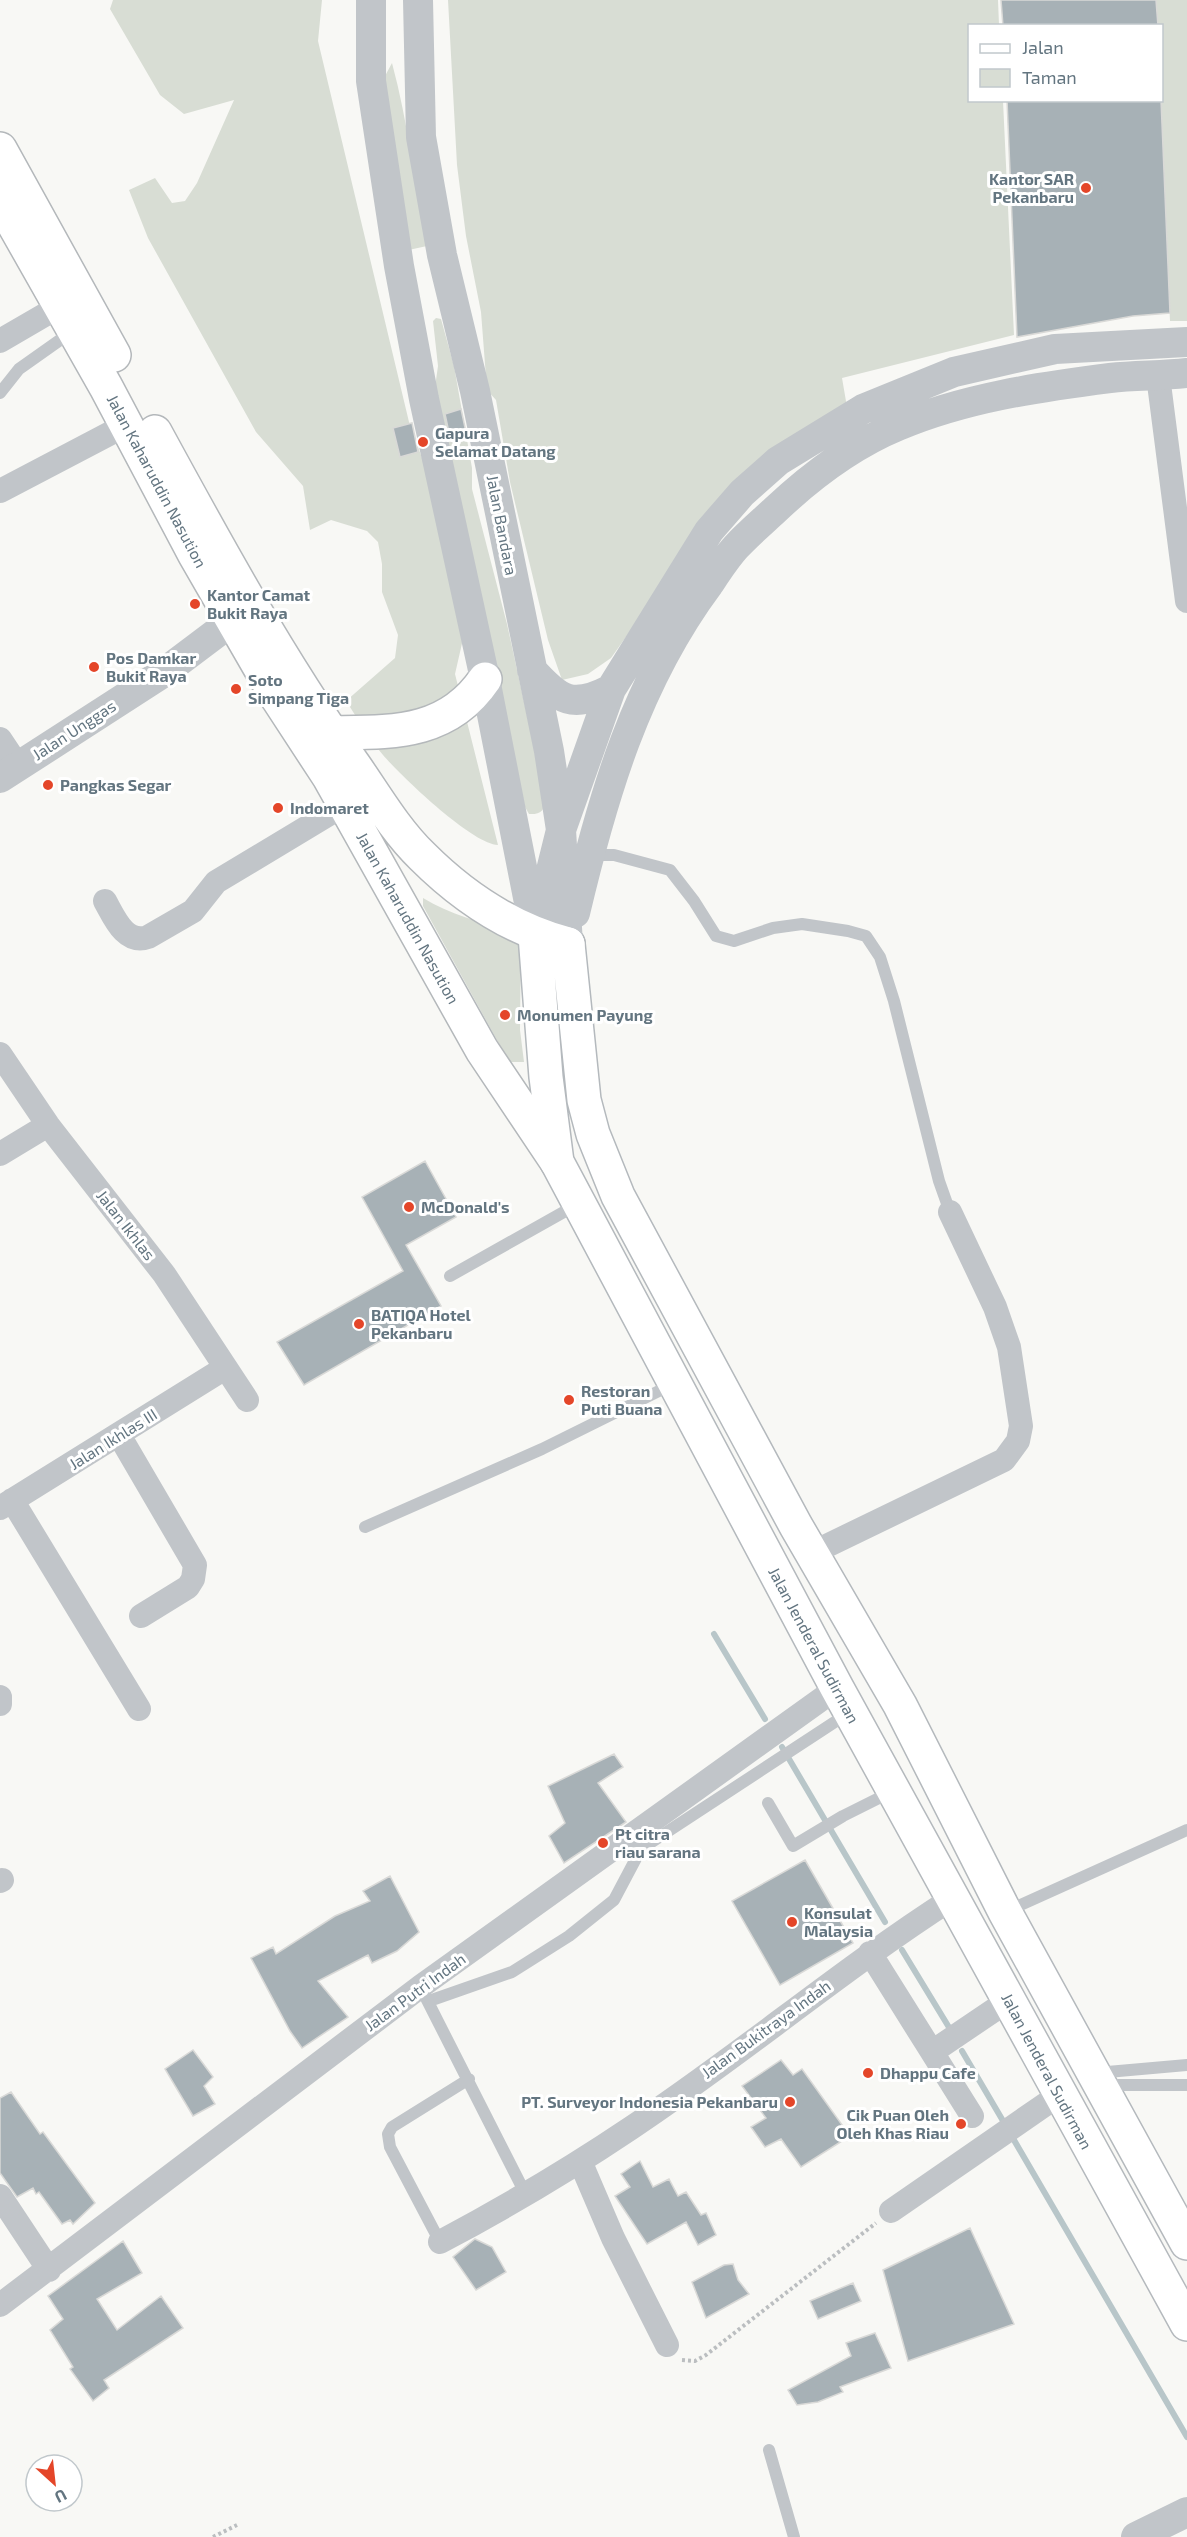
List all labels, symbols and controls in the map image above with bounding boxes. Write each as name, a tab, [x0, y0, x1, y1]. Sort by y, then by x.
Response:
legend	[968, 24, 1163, 102]
text: Jalan	[1022, 36, 1064, 58]
text: Taman	[1022, 66, 1077, 88]
place label: Kantor SAR Pekanbaru	[989, 169, 1074, 206]
marker: Kantor SAR Pekanbaru	[1079, 181, 1093, 195]
street label: Jalan Kaharuddin Nasution	[104, 391, 211, 571]
place label: Gapura Selamat Datang	[435, 423, 556, 460]
marker: Gapura Selamat Datang	[416, 435, 430, 449]
street label: Jalan Bandara	[483, 473, 522, 577]
place label: Kantor Camat Bukit Raya	[207, 585, 311, 623]
marker: Kantor Camat Bukit Raya	[188, 597, 202, 611]
place label: Pos Damkar Bukit Raya	[106, 648, 196, 686]
marker: Pos Damkar Bukit Raya	[87, 660, 101, 674]
place label: Soto Simpang Tiga	[248, 670, 349, 707]
marker: Soto Simpang Tiga	[229, 682, 243, 696]
street label: Jalan Unggas	[29, 696, 119, 763]
place label: Pangkas Segar	[60, 775, 172, 794]
marker: Pangkas Segar	[41, 778, 55, 792]
place label: Indomaret	[290, 798, 369, 817]
marker: Indomaret	[271, 801, 285, 815]
street label: Jalan Kaharuddin Nasution	[353, 829, 464, 1007]
place label: Monumen Payung	[517, 1005, 653, 1025]
marker: Monumen Payung	[498, 1008, 512, 1022]
street label: Jalan Ikhlas	[93, 1186, 160, 1264]
place label: McDonald's	[421, 1197, 510, 1216]
marker: McDonald's	[402, 1200, 416, 1214]
place label: BATIQA Hotel Pekanbaru	[371, 1305, 472, 1342]
marker: BATIQA Hotel Pekanbaru	[352, 1317, 366, 1331]
place label: Restoran Puti Buana	[581, 1381, 662, 1418]
marker: Restoran Puti Buana	[562, 1393, 576, 1407]
street label: Jalan Ikhlas III	[65, 1404, 160, 1473]
street label: Jalan Jenderal Sudirman	[765, 1563, 864, 1726]
place label: Pt citra riau sarana	[615, 1824, 701, 1861]
marker: Pt citra riau sarana	[596, 1836, 610, 1850]
place label: Konsulat Malaysia	[804, 1903, 873, 1941]
marker: Konsulat Malaysia	[785, 1915, 799, 1929]
street label: Jalan Putri Indah	[361, 1949, 469, 2035]
street label: Jalan Bukitraya Indah	[698, 1975, 834, 2082]
street label: Jalan Jenderal Sudirman	[998, 1989, 1097, 2152]
place label: Dhappu Cafe	[880, 2063, 976, 2082]
marker: Dhappu Cafe	[861, 2066, 875, 2080]
place label: PT. Surveyor Indonesia Pekanbaru	[521, 2092, 778, 2112]
marker: PT. Surveyor Indonesia Pekanbaru	[783, 2095, 797, 2109]
place label: Cik Puan Oleh Oleh Khas Riau	[836, 2105, 949, 2142]
marker: Cik Puan Oleh Oleh Khas Riau	[954, 2117, 968, 2131]
north arrow	[24, 2453, 84, 2513]
text: U	[52, 2486, 70, 2508]

